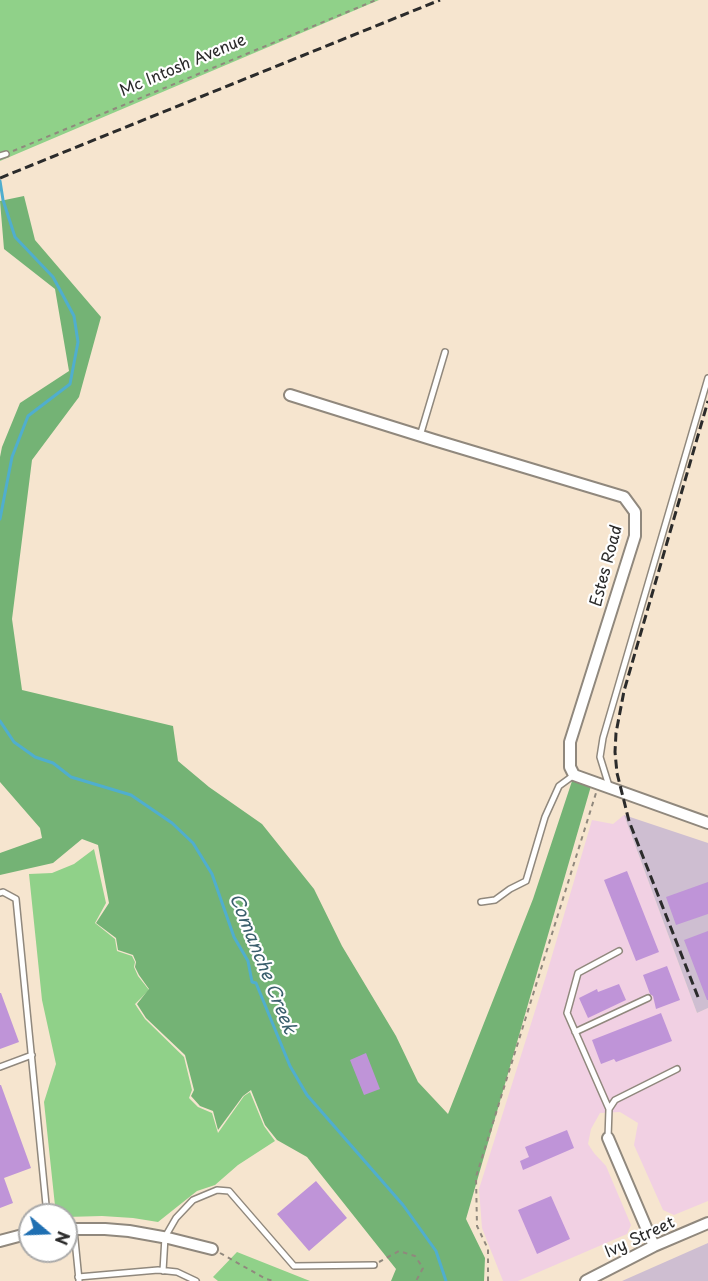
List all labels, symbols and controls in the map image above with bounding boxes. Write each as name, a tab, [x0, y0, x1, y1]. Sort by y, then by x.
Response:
street label: Mc Intosh Avenue	[117, 31, 249, 101]
street label: Estes Road	[587, 523, 627, 609]
water label: Comanche Creek	[224, 891, 300, 1037]
north arrow	[18, 1203, 78, 1263]
street label: Ivy Street	[602, 1213, 678, 1263]
text: N	[50, 1228, 77, 1248]

